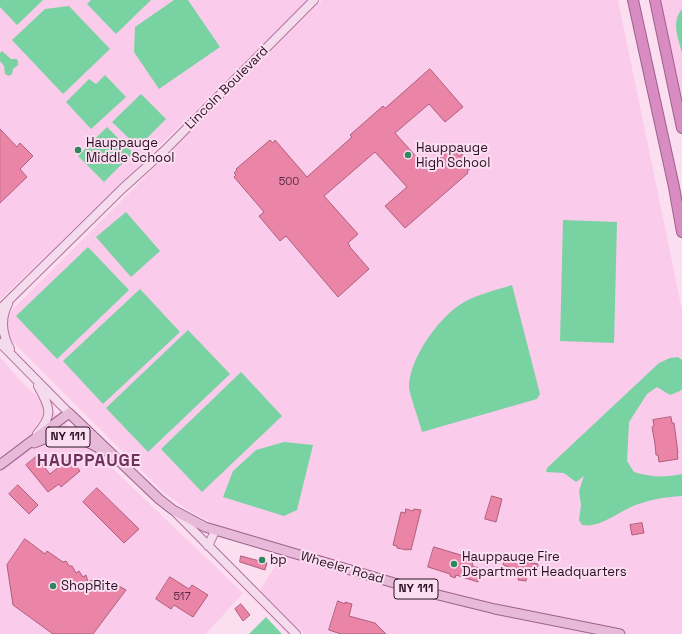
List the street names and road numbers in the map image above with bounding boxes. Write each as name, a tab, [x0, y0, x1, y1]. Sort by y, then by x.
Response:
street label: Lincoln Boulevard	[182, 43, 272, 133]
road number: NY 111	[46, 427, 90, 447]
street label: Wheeler Road	[299, 549, 385, 587]
road number: NY 111	[394, 579, 438, 599]

